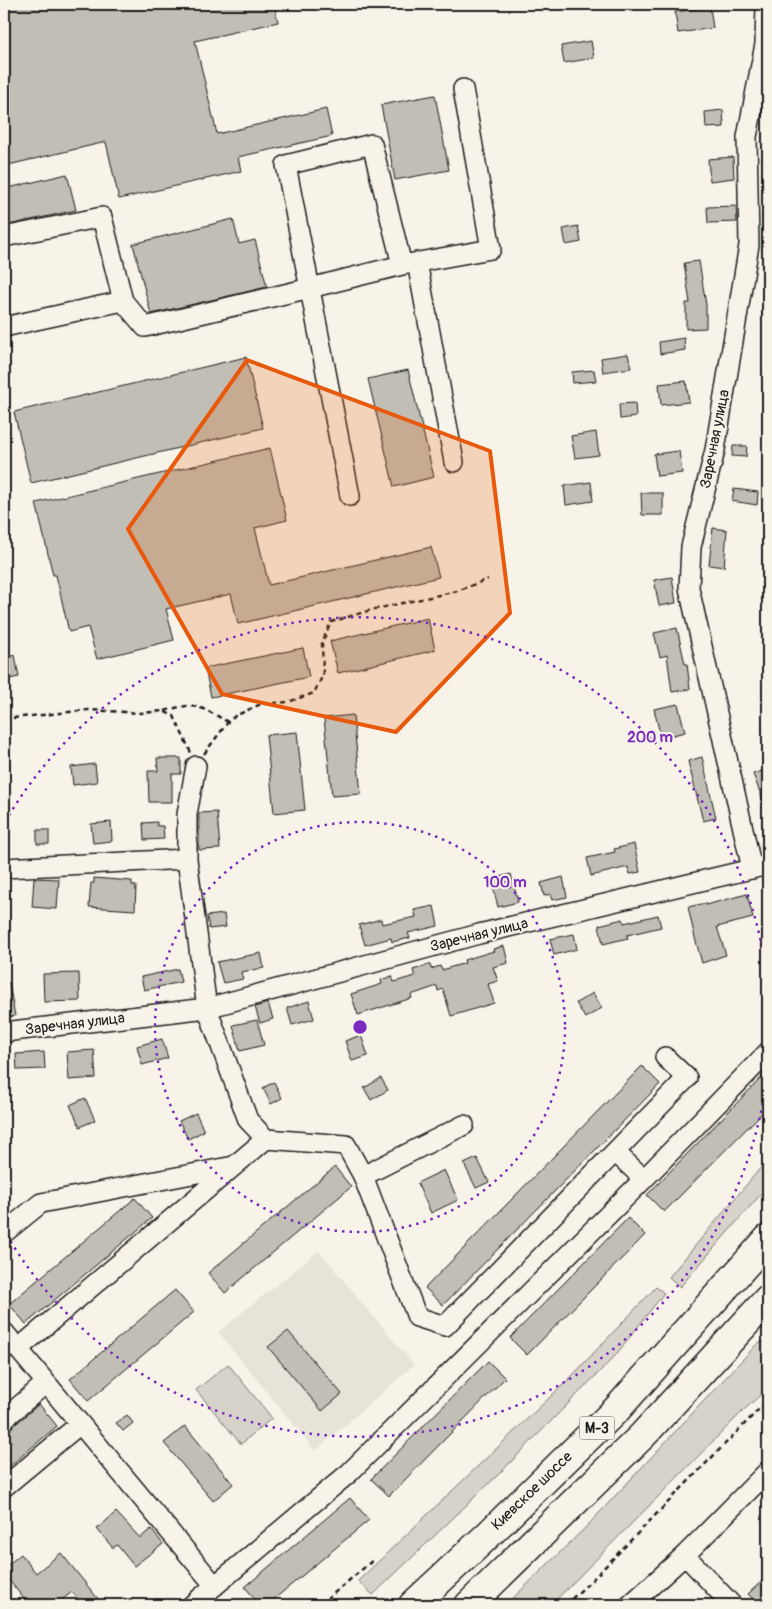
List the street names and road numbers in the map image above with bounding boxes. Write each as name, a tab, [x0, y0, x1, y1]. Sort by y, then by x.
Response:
street label: Заречная улица	[696, 388, 734, 490]
street label: Заречная улица	[428, 914, 530, 956]
street label: Заречная улица	[24, 1008, 126, 1040]
road number: М-3	[580, 1416, 614, 1440]
street label: Киевское шоссе	[487, 1447, 577, 1534]

